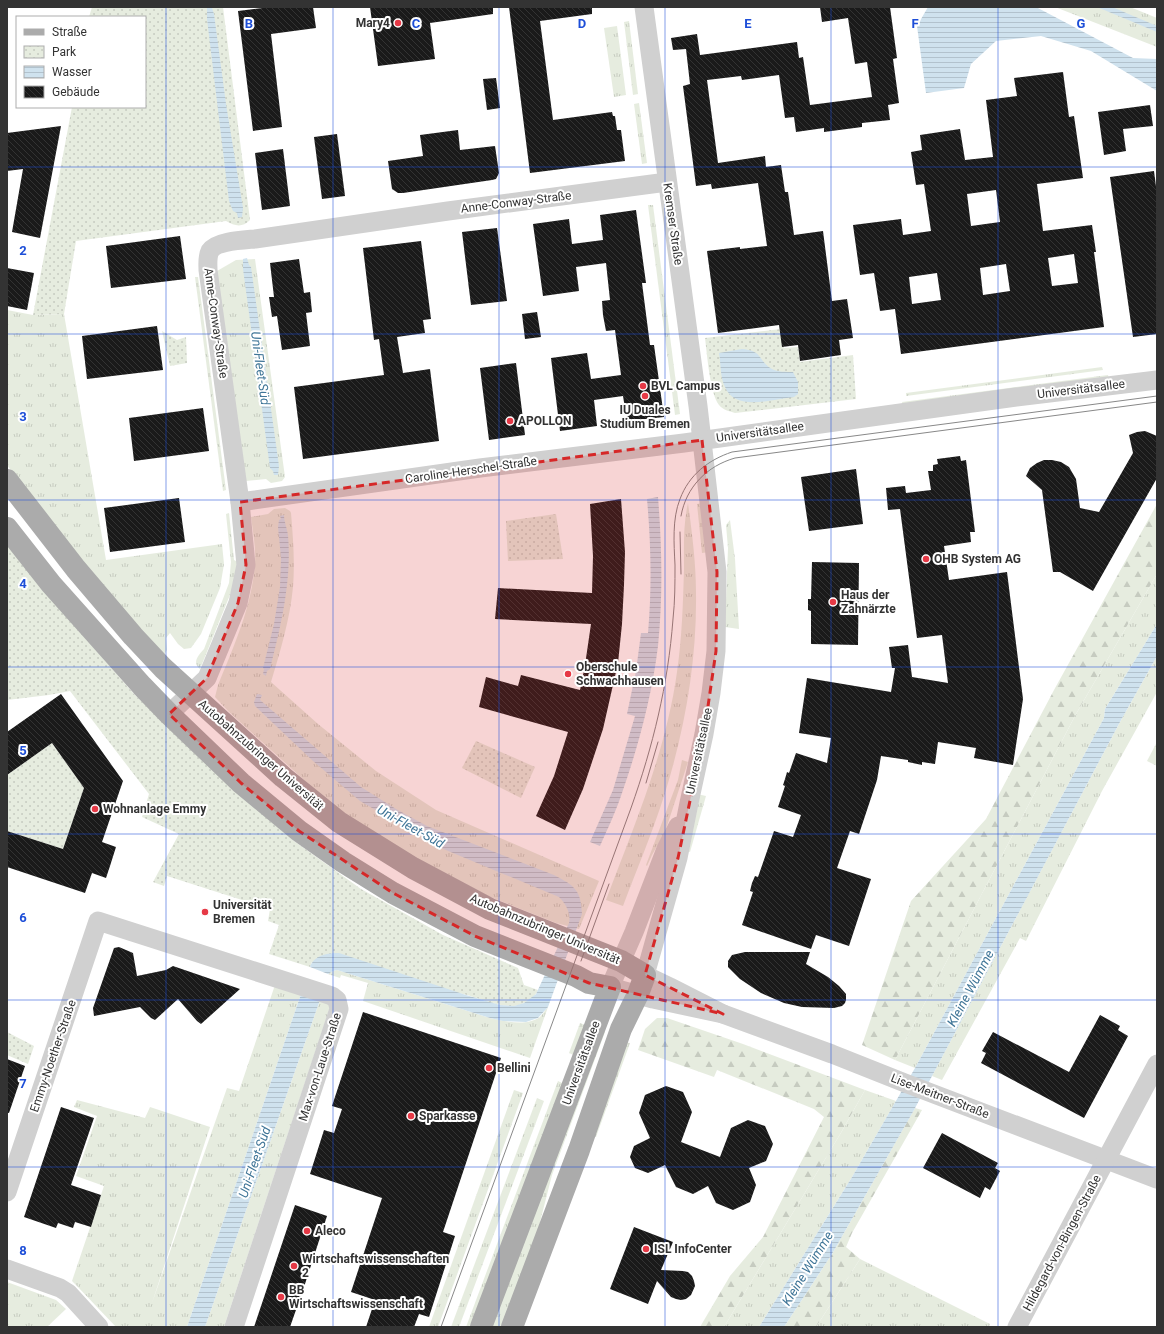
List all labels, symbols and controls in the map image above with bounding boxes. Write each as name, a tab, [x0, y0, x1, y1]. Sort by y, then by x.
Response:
legend	[16, 16, 146, 108]
text: B	[245, 16, 253, 31]
place label: Mary4	[356, 16, 390, 30]
text: C	[412, 16, 421, 31]
text: D	[578, 16, 586, 31]
text: E	[744, 16, 752, 31]
text: F	[911, 16, 919, 31]
text: G	[1077, 16, 1086, 31]
marker: Mary4	[393, 18, 403, 28]
text: Straße	[52, 25, 87, 39]
text: Park	[52, 45, 77, 59]
text: Wasser	[52, 65, 92, 79]
text: Gebäude	[52, 85, 100, 99]
street label: Kremser Straße	[660, 182, 686, 266]
street label: Anne-Conway-Straße	[460, 188, 572, 216]
text: 2	[19, 243, 27, 258]
street label: Anne-Conway-Straße	[201, 267, 231, 379]
water label: Uni-Fleet-Süd	[248, 330, 273, 407]
street label: Universitätsallee	[1036, 377, 1126, 401]
place label: BVL Campus	[651, 379, 720, 393]
marker: BVL Campus	[638, 381, 648, 391]
marker: IU Duales Studium Bremen	[640, 391, 650, 401]
place label: IU Duales Studium Bremen	[600, 403, 690, 431]
text: 3	[19, 409, 27, 424]
place label: APOLLON	[518, 414, 571, 428]
marker: APOLLON	[505, 416, 515, 426]
street label: Universitätsallee	[715, 419, 805, 445]
street label: Caroline-Herschel-Straße	[404, 454, 538, 486]
place label: OHB System AG	[934, 552, 1021, 566]
marker: OHB System AG	[921, 554, 931, 564]
text: 4	[19, 576, 27, 591]
place label: Haus der Zahnärzte	[841, 588, 896, 616]
marker: Haus der Zahnärzte	[828, 597, 838, 607]
place label: Oberschule Schwachhausen	[576, 660, 664, 688]
marker: Oberschule Schwachhausen	[563, 669, 573, 679]
street label: Autobahnzubringer Universität	[195, 697, 327, 813]
street label: Universitätsallee	[683, 706, 715, 796]
text: 5	[19, 743, 27, 758]
place label: Wohnanlage Emmy	[103, 802, 207, 816]
water label: Uni-Fleet-Süd	[375, 802, 448, 851]
marker: Wohnanlage Emmy	[90, 804, 100, 814]
street label: Autobahnzubringer Universität	[468, 891, 622, 967]
place label: Universität Bremen	[213, 898, 272, 926]
marker: Universität Bremen	[200, 907, 210, 917]
text: 6	[19, 910, 27, 925]
water label: Kleine Wümme	[944, 947, 997, 1029]
street label: Emmy-Noether-Straße	[27, 998, 79, 1114]
street label: Max-von-Laue-Straße	[296, 1011, 344, 1123]
street label: Universitätsallee	[559, 1019, 603, 1107]
place label: Bellini	[497, 1061, 531, 1075]
marker: Bellini	[484, 1063, 494, 1073]
street label: Lise-Meitner-Straße	[889, 1071, 991, 1121]
text: 7	[19, 1076, 27, 1091]
place label: Sparkasse	[419, 1109, 476, 1123]
marker: Sparkasse	[406, 1111, 416, 1121]
water label: Uni-Fleet-Süd	[235, 1124, 274, 1200]
street label: Hildegard-von-Bingen-Straße	[1020, 1172, 1104, 1314]
place label: Aleco	[315, 1224, 346, 1238]
marker: Aleco	[302, 1226, 312, 1236]
water label: Kleine Wümme	[779, 1228, 836, 1308]
place label: ISL InfoCenter	[654, 1242, 732, 1256]
text: 8	[19, 1243, 27, 1258]
marker: ISL InfoCenter	[641, 1244, 651, 1254]
place label: Wirtschaftswissenschaften 2	[302, 1252, 449, 1280]
marker: Wirtschaftswissenschaften 2	[289, 1261, 299, 1271]
place label: BB Wirtschaftswissenschaft	[289, 1283, 423, 1311]
marker: BB Wirtschaftswissenschaft	[276, 1292, 286, 1302]

